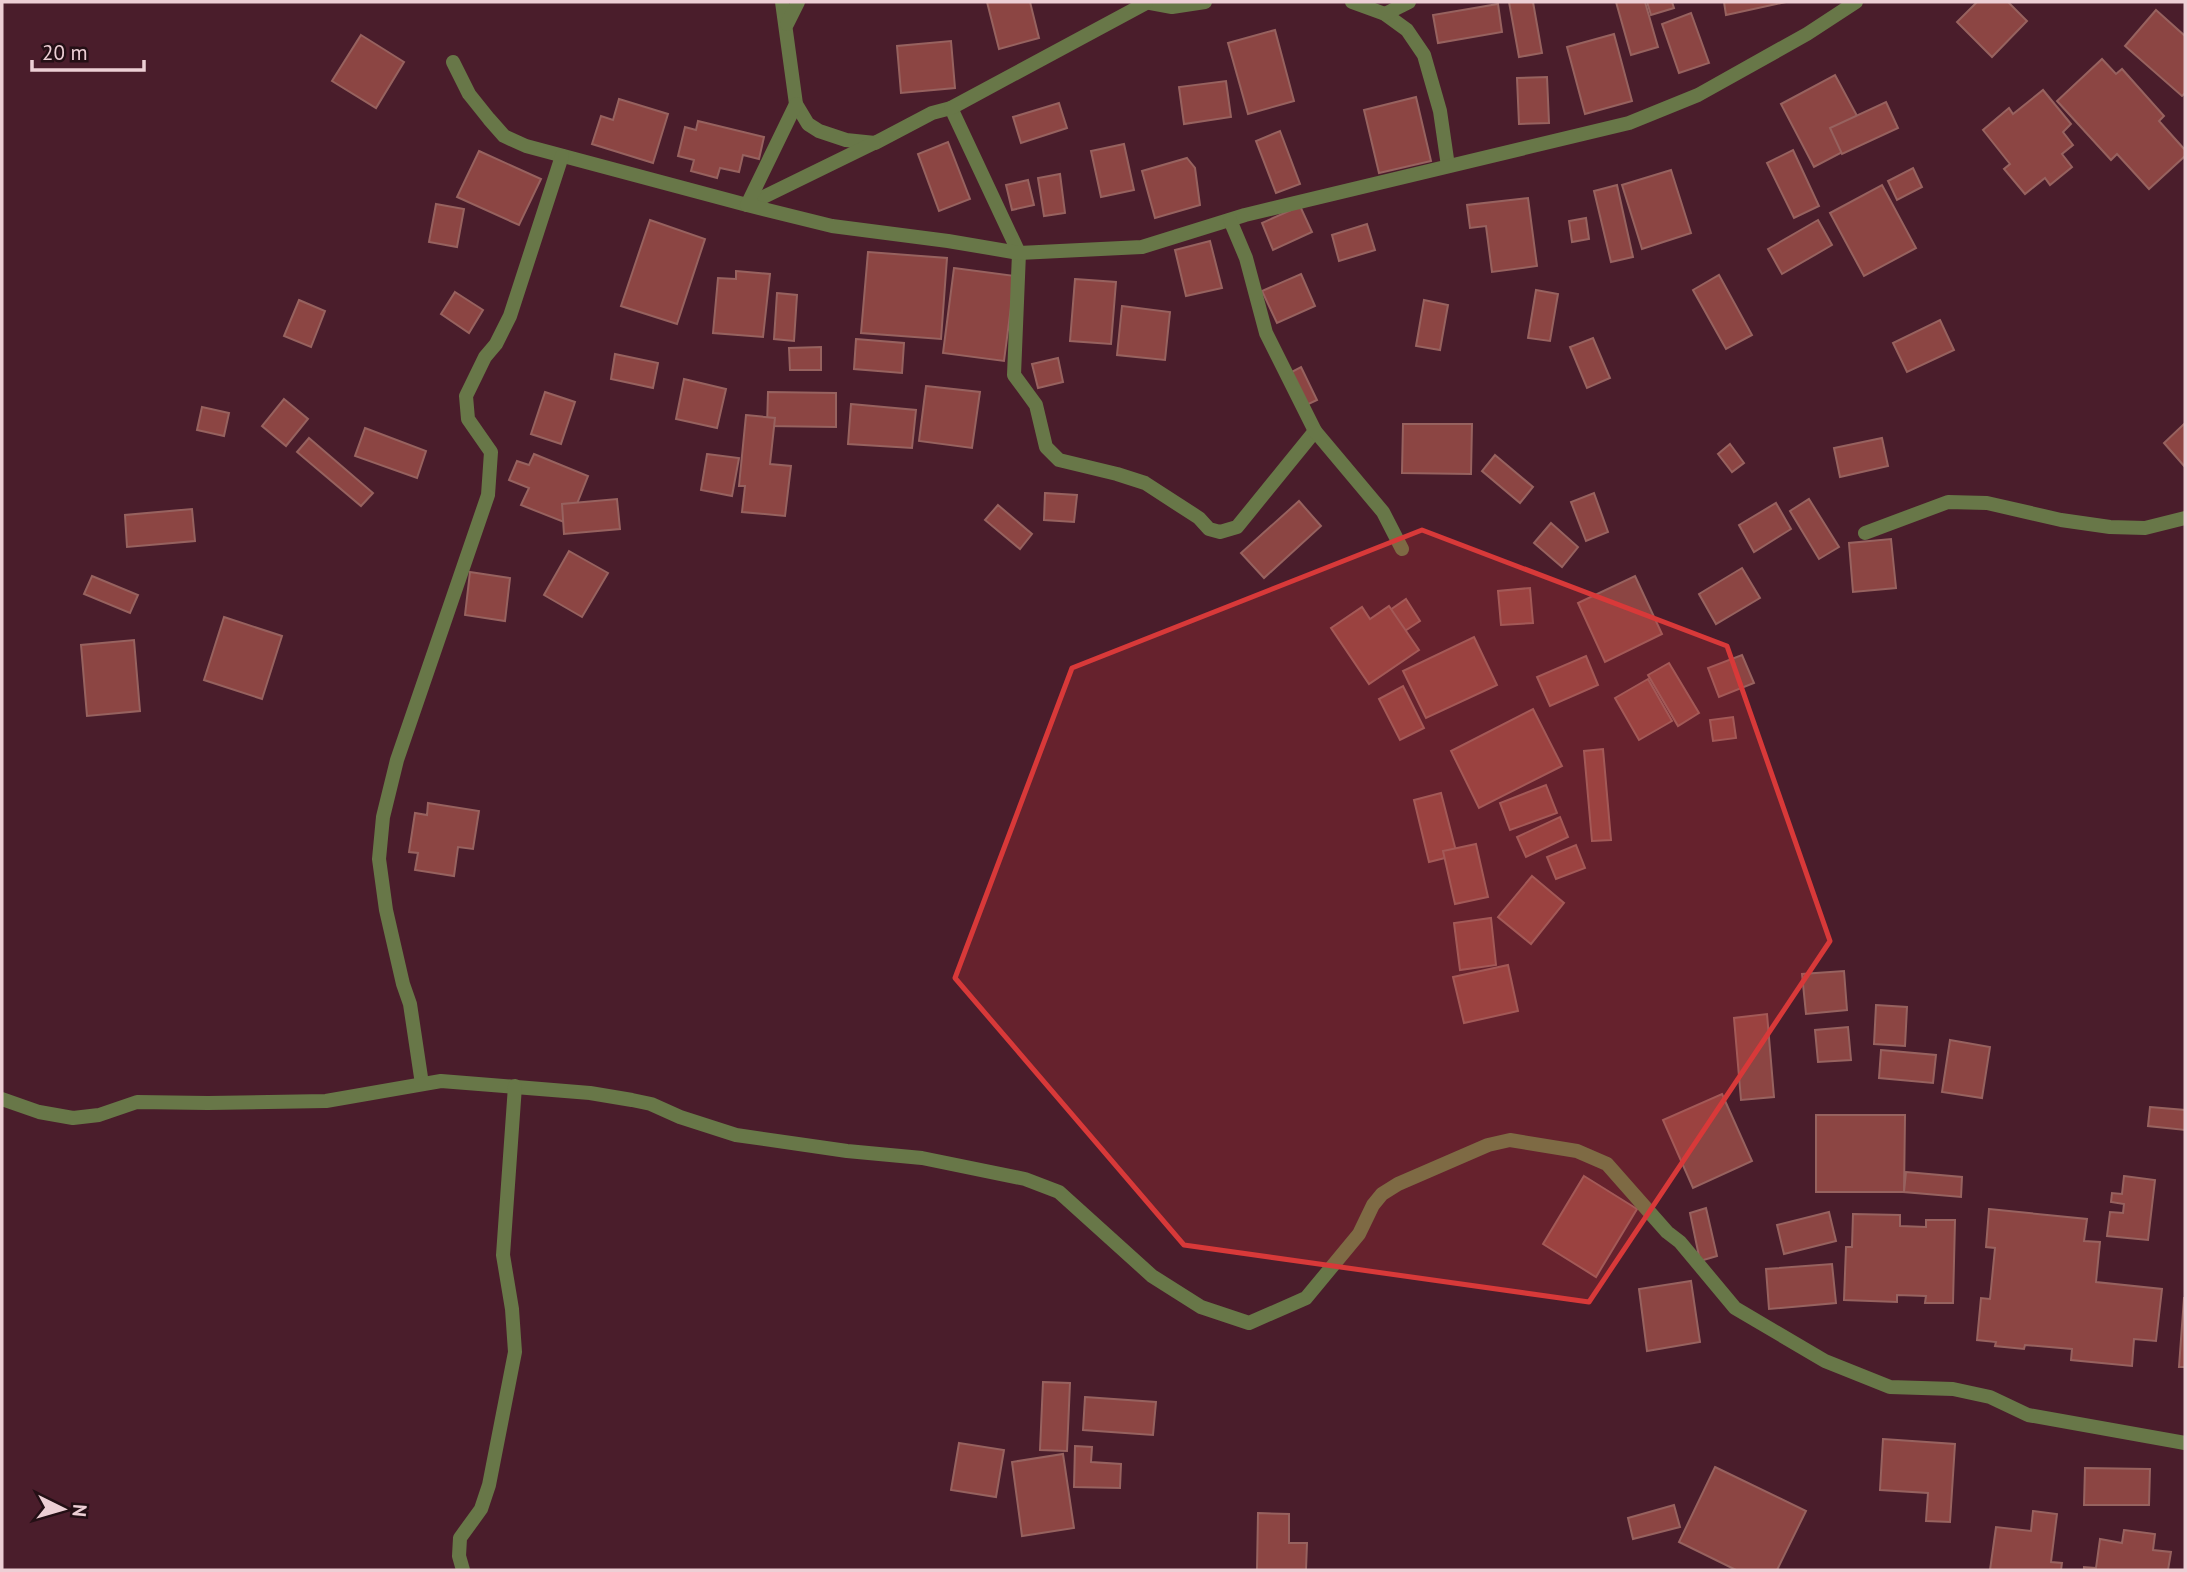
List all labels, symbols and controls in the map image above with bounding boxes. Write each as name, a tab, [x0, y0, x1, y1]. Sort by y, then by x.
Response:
scale bar	[32, 28, 144, 72]
text: 20 m	[42, 39, 88, 66]
north arrow	[28, 1474, 98, 1544]
text: N	[67, 1503, 92, 1518]

